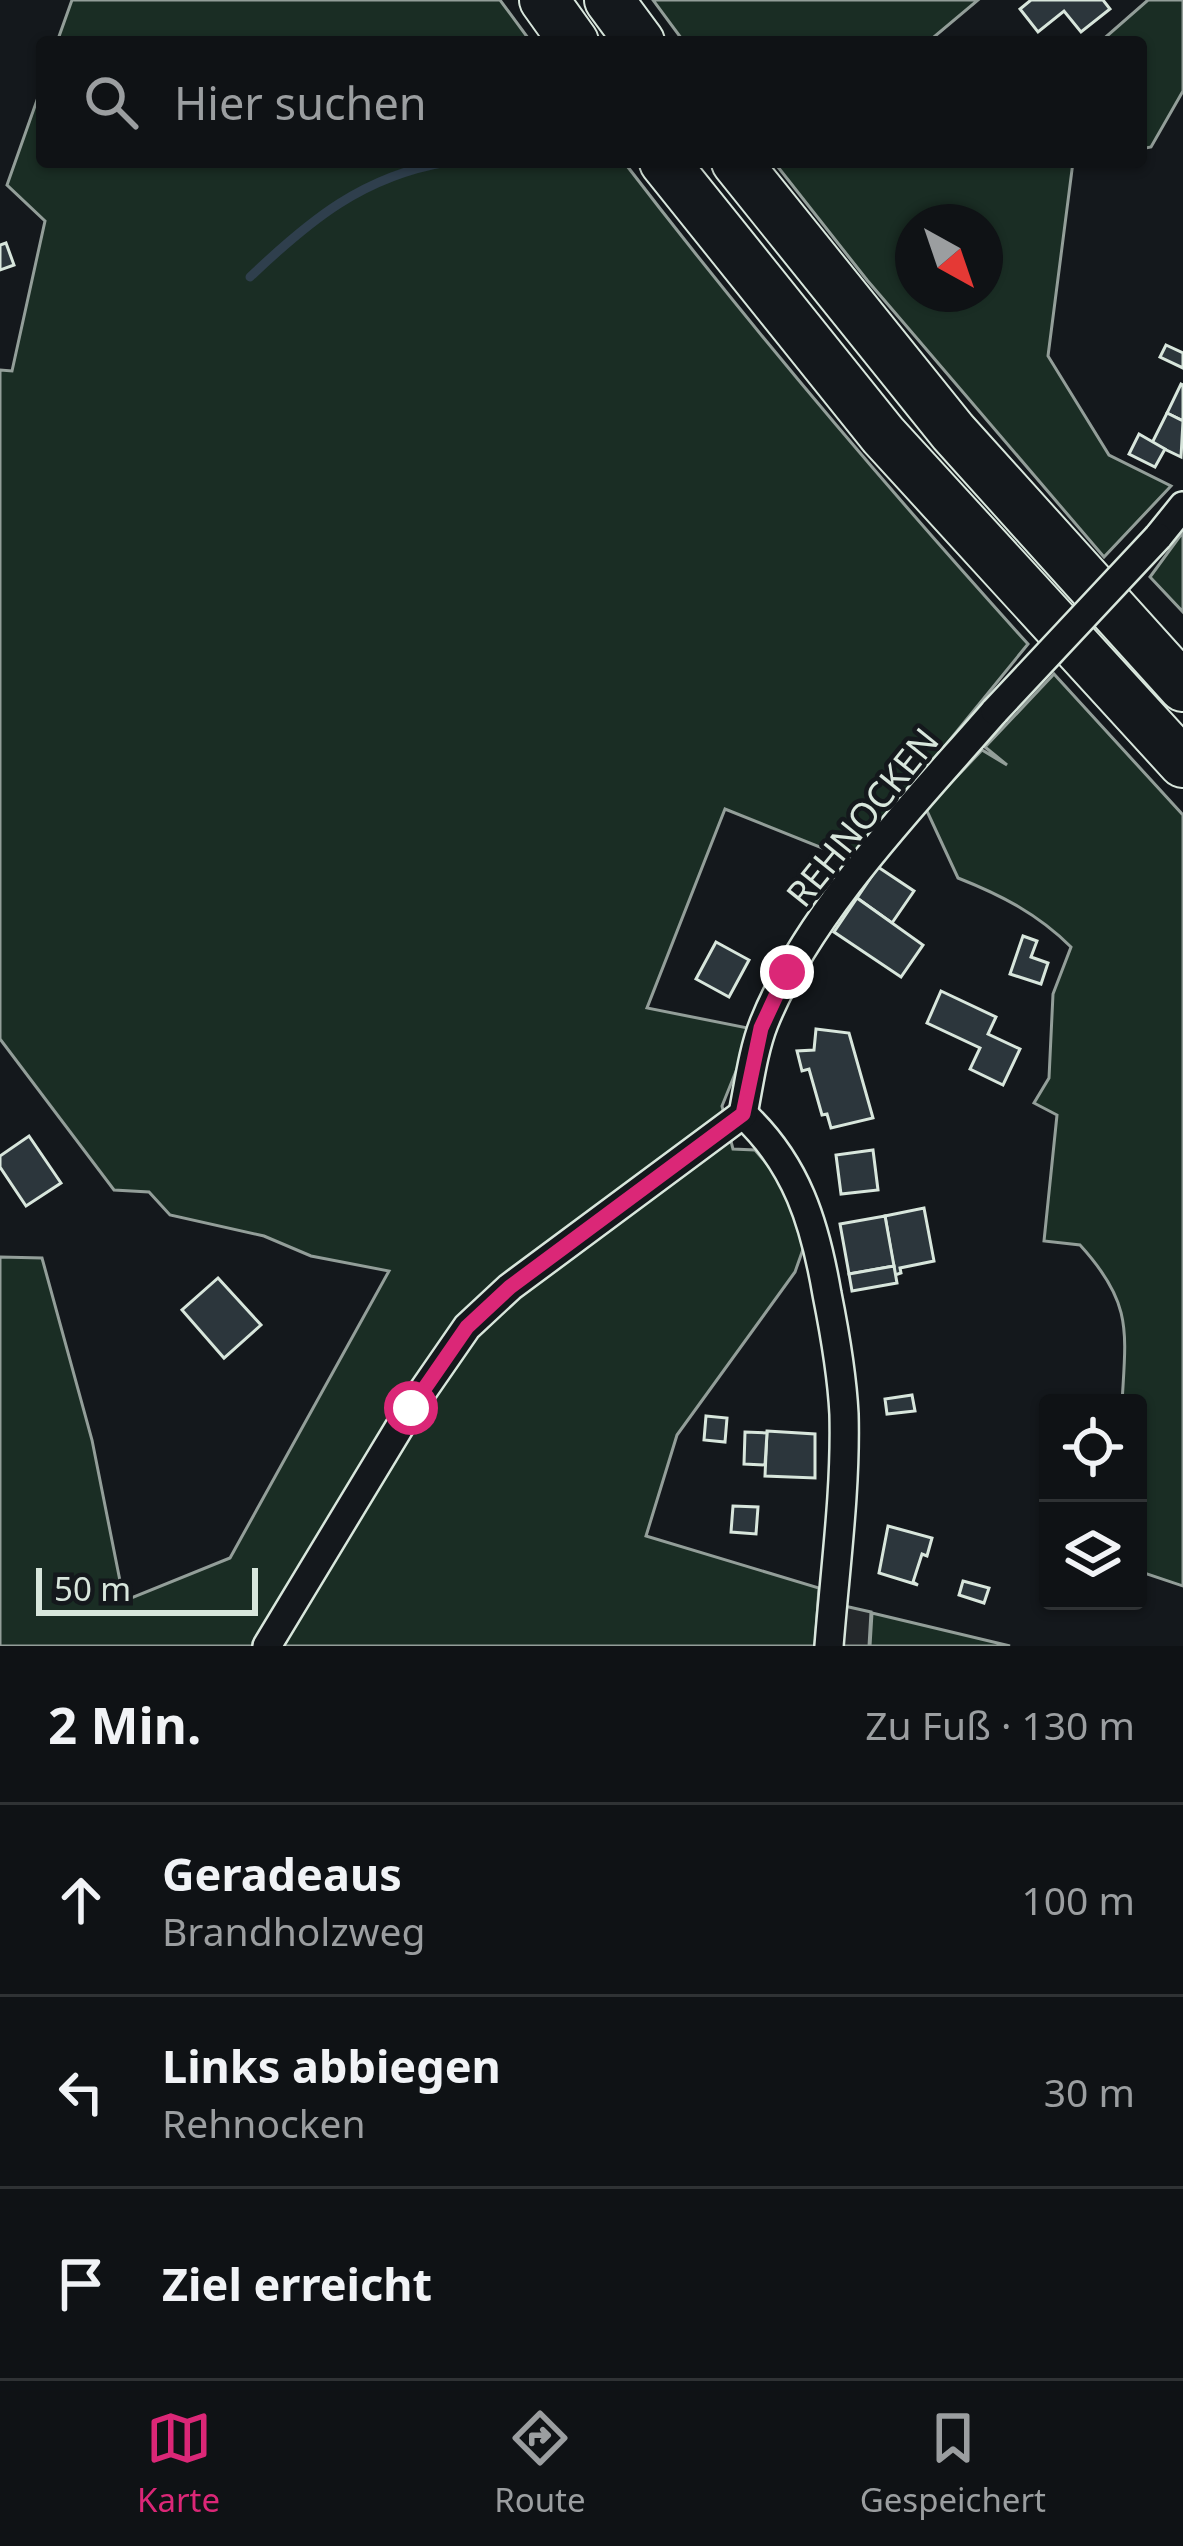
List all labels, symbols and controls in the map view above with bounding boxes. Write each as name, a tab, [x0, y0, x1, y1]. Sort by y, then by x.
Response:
search box	[36, 36, 1147, 168]
icon: search	[78, 69, 144, 135]
text: Hier suchen	[174, 72, 427, 133]
north arrow	[895, 204, 1003, 312]
street label: REHNOCKEN	[775, 717, 949, 917]
route end	[760, 945, 814, 999]
route start	[384, 1381, 438, 1435]
map controls	[1039, 1394, 1147, 1610]
button: locate	[1039, 1394, 1147, 1502]
button: layers	[1039, 1502, 1147, 1610]
scale bar	[36, 1562, 258, 1615]
text: 50 m	[54, 1566, 131, 1611]
text: 2 Min.	[48, 1689, 201, 1759]
text: Zu Fuß · 130 m	[865, 1698, 1135, 1751]
text: Geradeaus	[162, 1843, 402, 1904]
icon: ahead	[48, 1867, 114, 1933]
text: 100 m	[1021, 1873, 1135, 1926]
text: Brandholzweg	[162, 1904, 425, 1957]
text: Links abbiegen	[162, 2035, 501, 2096]
icon: left	[48, 2059, 114, 2125]
text: 30 m	[1044, 2065, 1135, 2118]
text: Rehnocken	[162, 2096, 366, 2149]
icon: arrive	[48, 2251, 114, 2317]
text: Ziel erreicht	[162, 2253, 432, 2314]
tab: Karte	[137, 2405, 220, 2522]
tab: Route	[494, 2405, 586, 2522]
tab: Gespeichert	[860, 2405, 1046, 2522]

